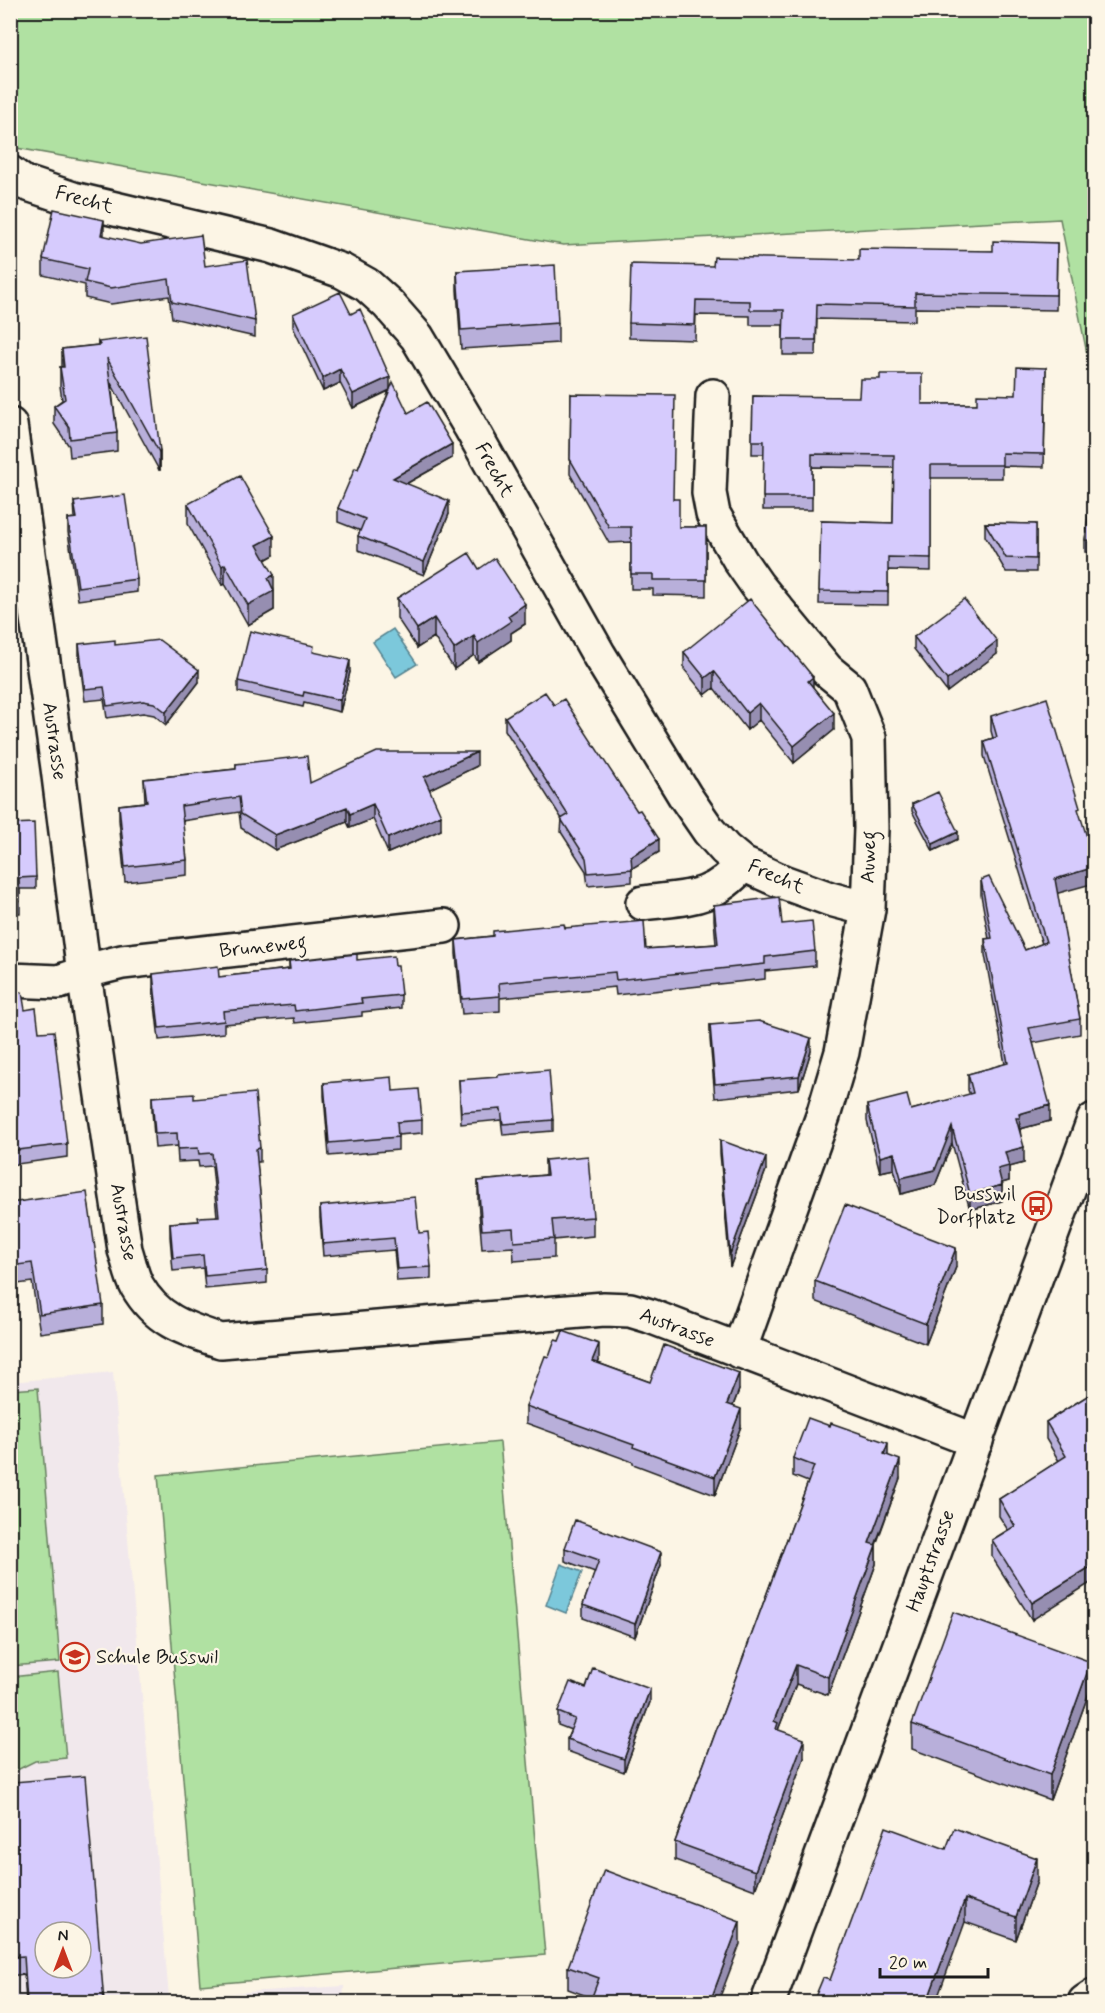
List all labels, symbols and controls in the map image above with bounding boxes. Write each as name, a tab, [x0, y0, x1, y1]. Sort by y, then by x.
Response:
street label: Frecht	[52, 179, 116, 221]
street label: Frecht	[468, 438, 520, 502]
street label: Austrasse	[35, 700, 73, 782]
street label: Auweg	[855, 830, 885, 884]
street label: Frecht	[744, 853, 809, 901]
street label: Bruneweg	[218, 929, 308, 967]
street label: Austrasse	[103, 1181, 143, 1263]
place label: Busswil Dorfplatz	[936, 1181, 1016, 1231]
bus stop icon: Busswil Dorfplatz	[1021, 1190, 1053, 1222]
street label: Austrasse	[636, 1301, 718, 1355]
street label: Hauptstrasse	[900, 1506, 962, 1616]
school or university icon: Schule Busswil	[59, 1641, 91, 1673]
place label: Schule Busswil	[96, 1644, 218, 1671]
north arrow	[33, 1920, 93, 1980]
text: N	[58, 1926, 68, 1947]
scale bar	[880, 1941, 988, 1979]
text: 20 m	[889, 1951, 927, 1975]

